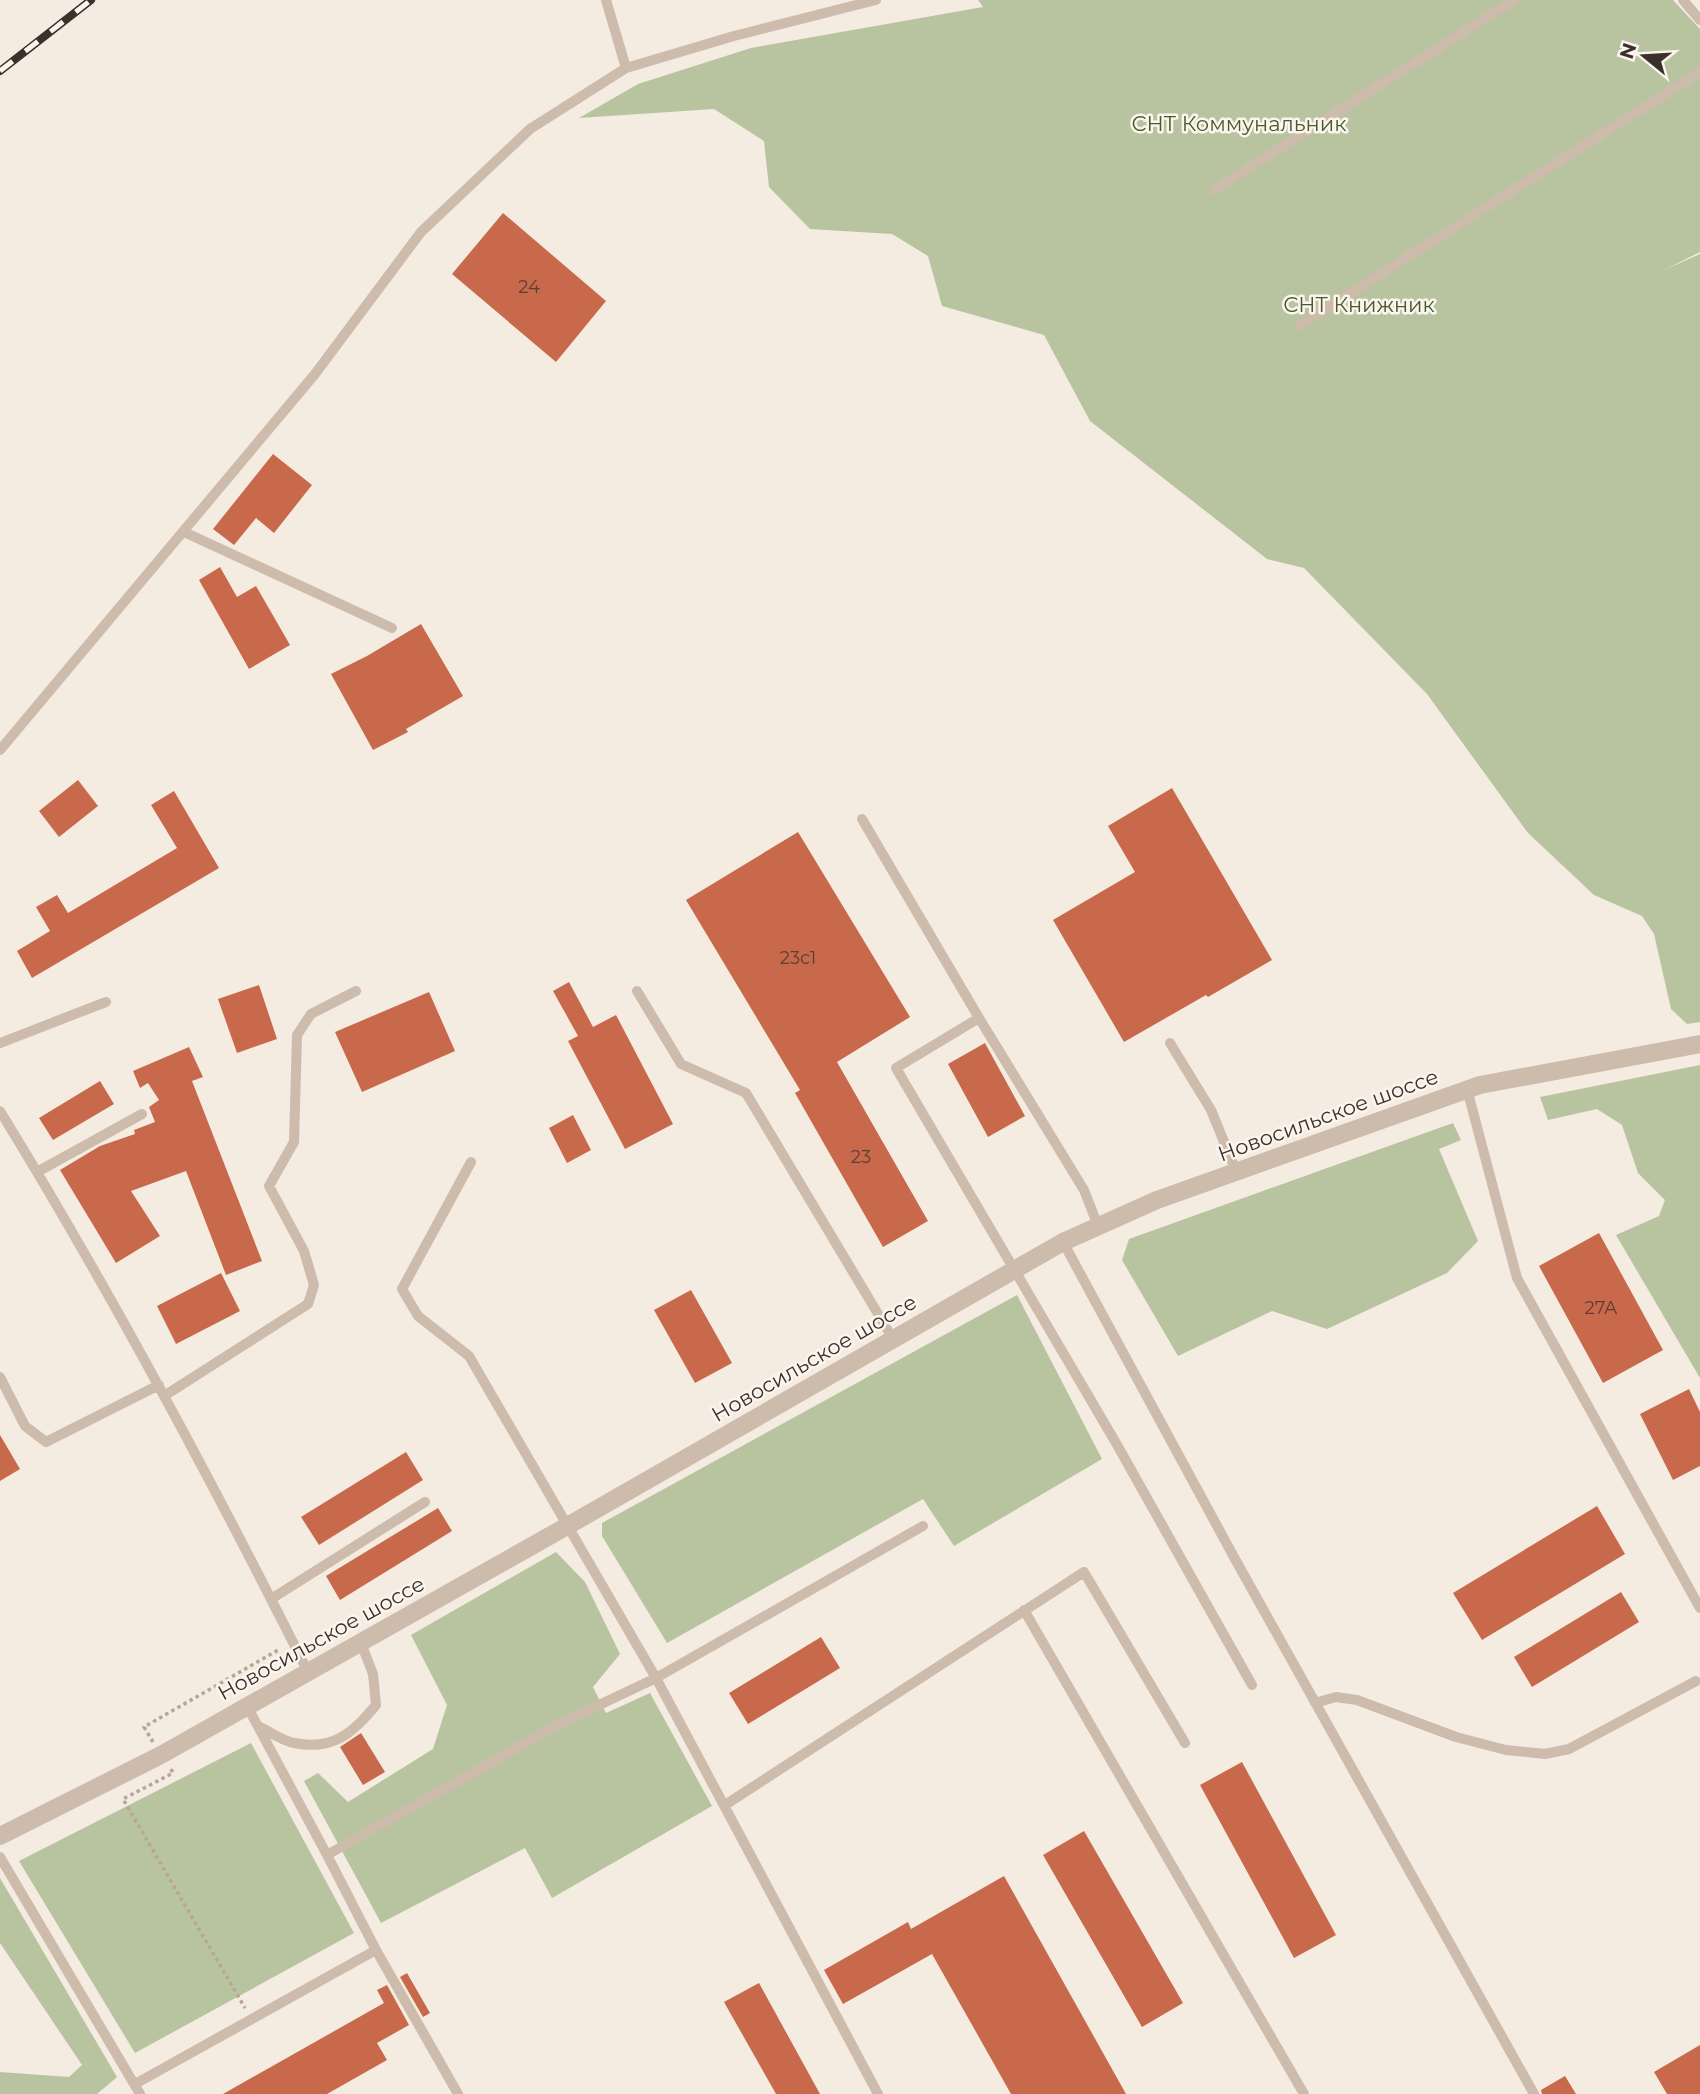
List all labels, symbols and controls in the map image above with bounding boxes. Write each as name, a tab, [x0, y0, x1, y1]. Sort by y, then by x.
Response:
north arrow	[1609, 21, 1679, 91]
text: N	[1615, 40, 1642, 62]
park label: СНТ Коммунальник	[1132, 111, 1346, 136]
house number: 24	[518, 276, 540, 298]
park label: СНТ Книжник	[1283, 292, 1435, 317]
house number: 23с1	[780, 947, 816, 969]
street label: Новосильское шоссе	[1214, 1063, 1442, 1167]
house number: 23	[851, 1146, 871, 1168]
street label: Новосильское шоссе	[707, 1289, 921, 1427]
house number: 27А	[1585, 1297, 1618, 1319]
street label: Новосильское шоссе	[213, 1571, 429, 1705]

